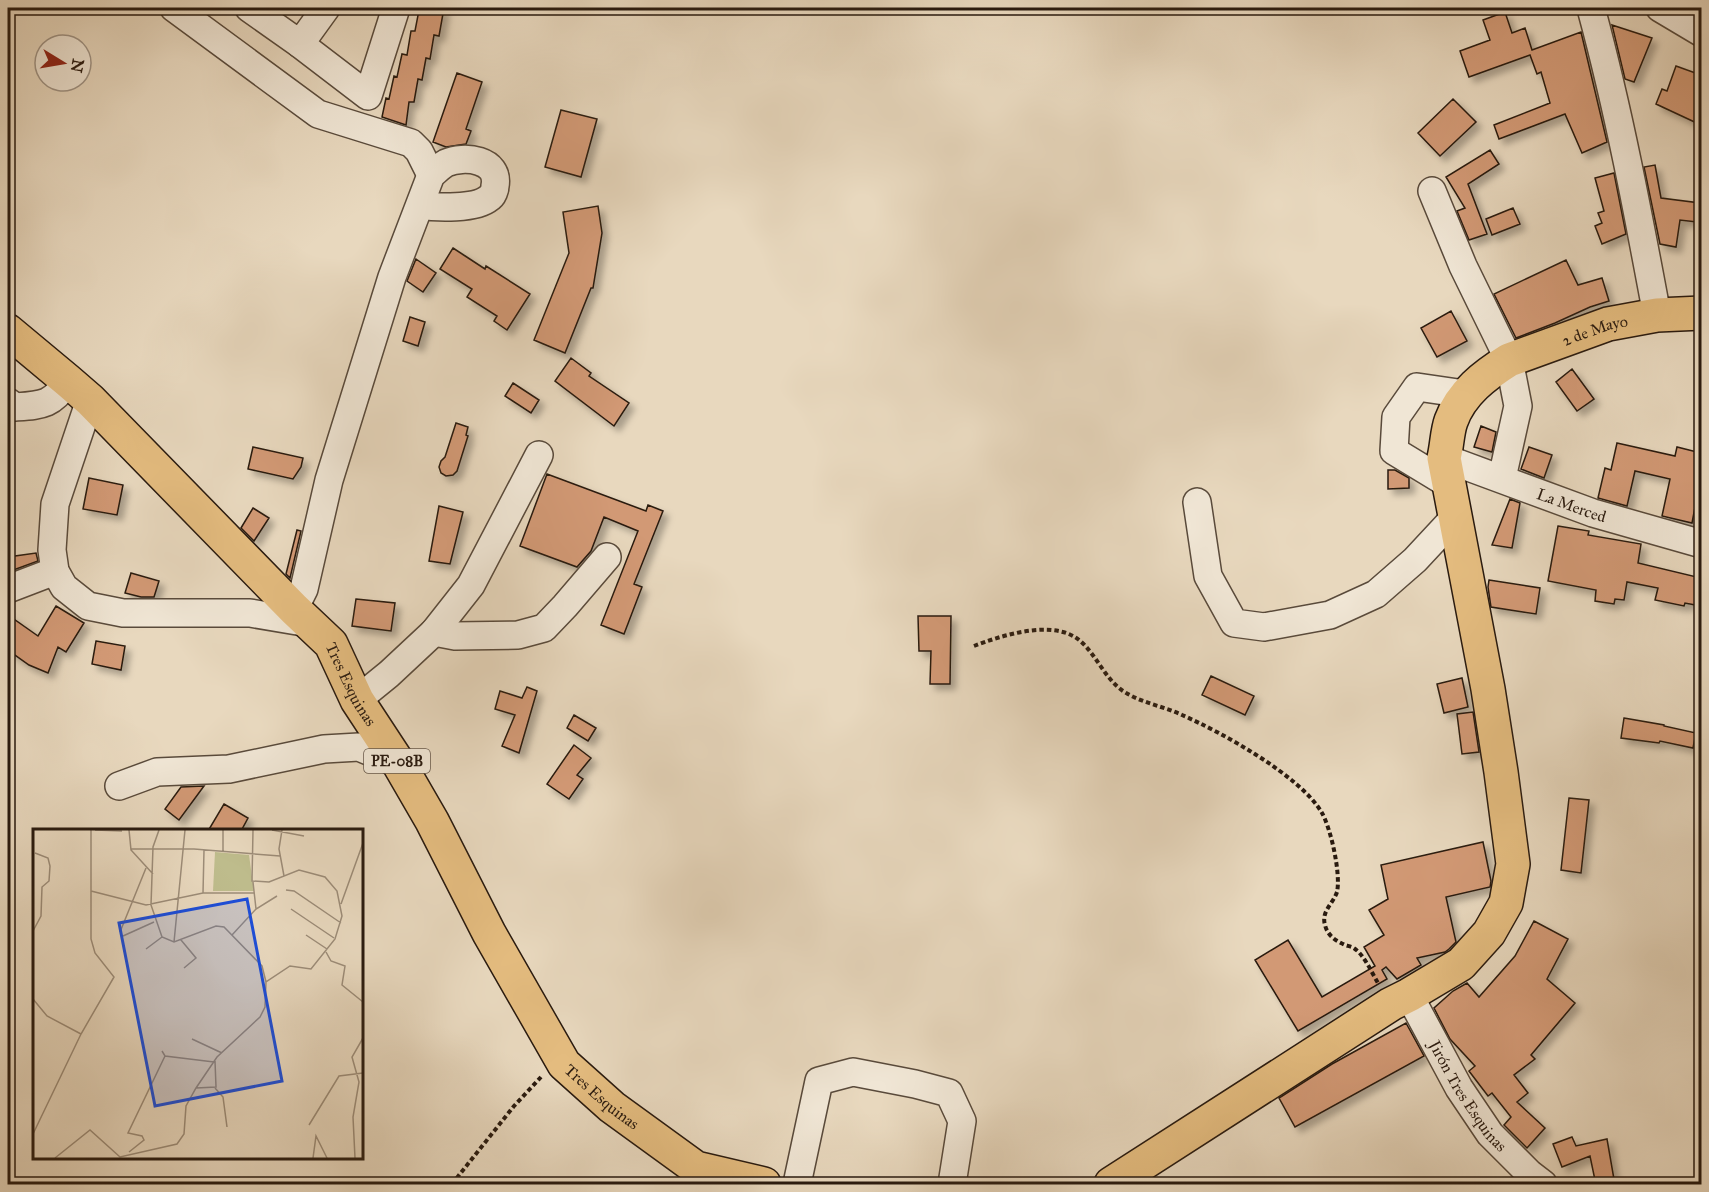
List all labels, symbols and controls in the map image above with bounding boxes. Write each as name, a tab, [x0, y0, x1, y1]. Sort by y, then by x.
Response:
north arrow	[33, 33, 93, 93]
text: N	[67, 57, 88, 75]
street label: 2 de Mayo	[1560, 312, 1629, 350]
street label: La Merced	[1534, 484, 1608, 526]
street label: Tres Esquinas	[322, 639, 380, 730]
road number: PE-08B	[364, 749, 430, 773]
inset map	[33, 829, 363, 1159]
street label: Jirón Tres Esquinas	[1423, 1035, 1511, 1156]
street label: Tres Esquinas	[561, 1060, 643, 1134]

